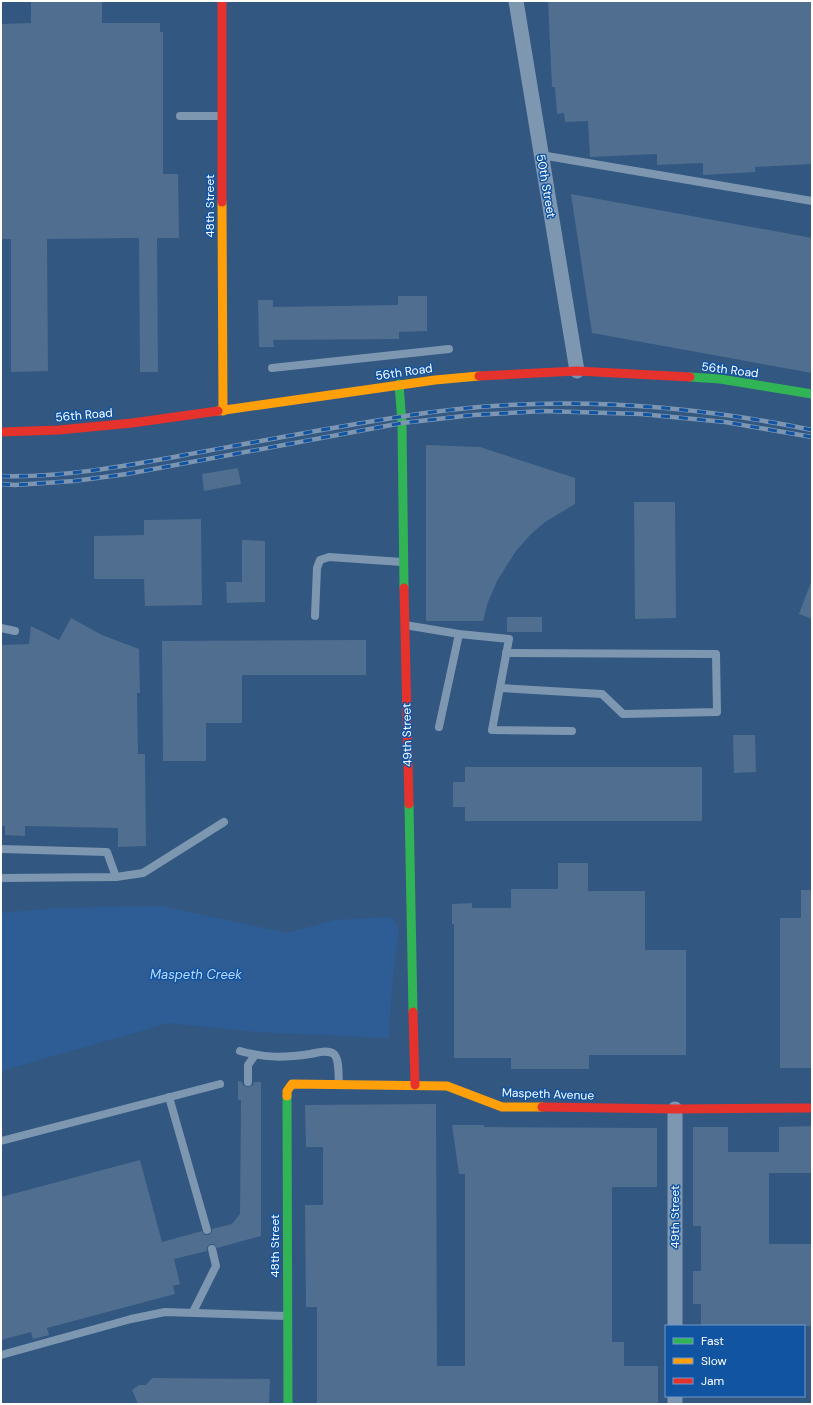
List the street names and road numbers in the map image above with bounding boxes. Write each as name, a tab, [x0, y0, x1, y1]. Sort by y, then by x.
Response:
street label: 50th Street	[533, 153, 560, 219]
street label: 48th Street	[202, 174, 218, 238]
street label: 56th Road	[700, 359, 760, 381]
street label: 56th Road	[374, 360, 434, 384]
street label: 56th Road	[55, 405, 113, 425]
street label: 49th Street	[398, 703, 416, 767]
street label: Maspeth Avenue	[502, 1084, 595, 1104]
street label: 49th Street	[667, 1185, 683, 1249]
street label: 48th Street	[267, 1214, 283, 1278]

